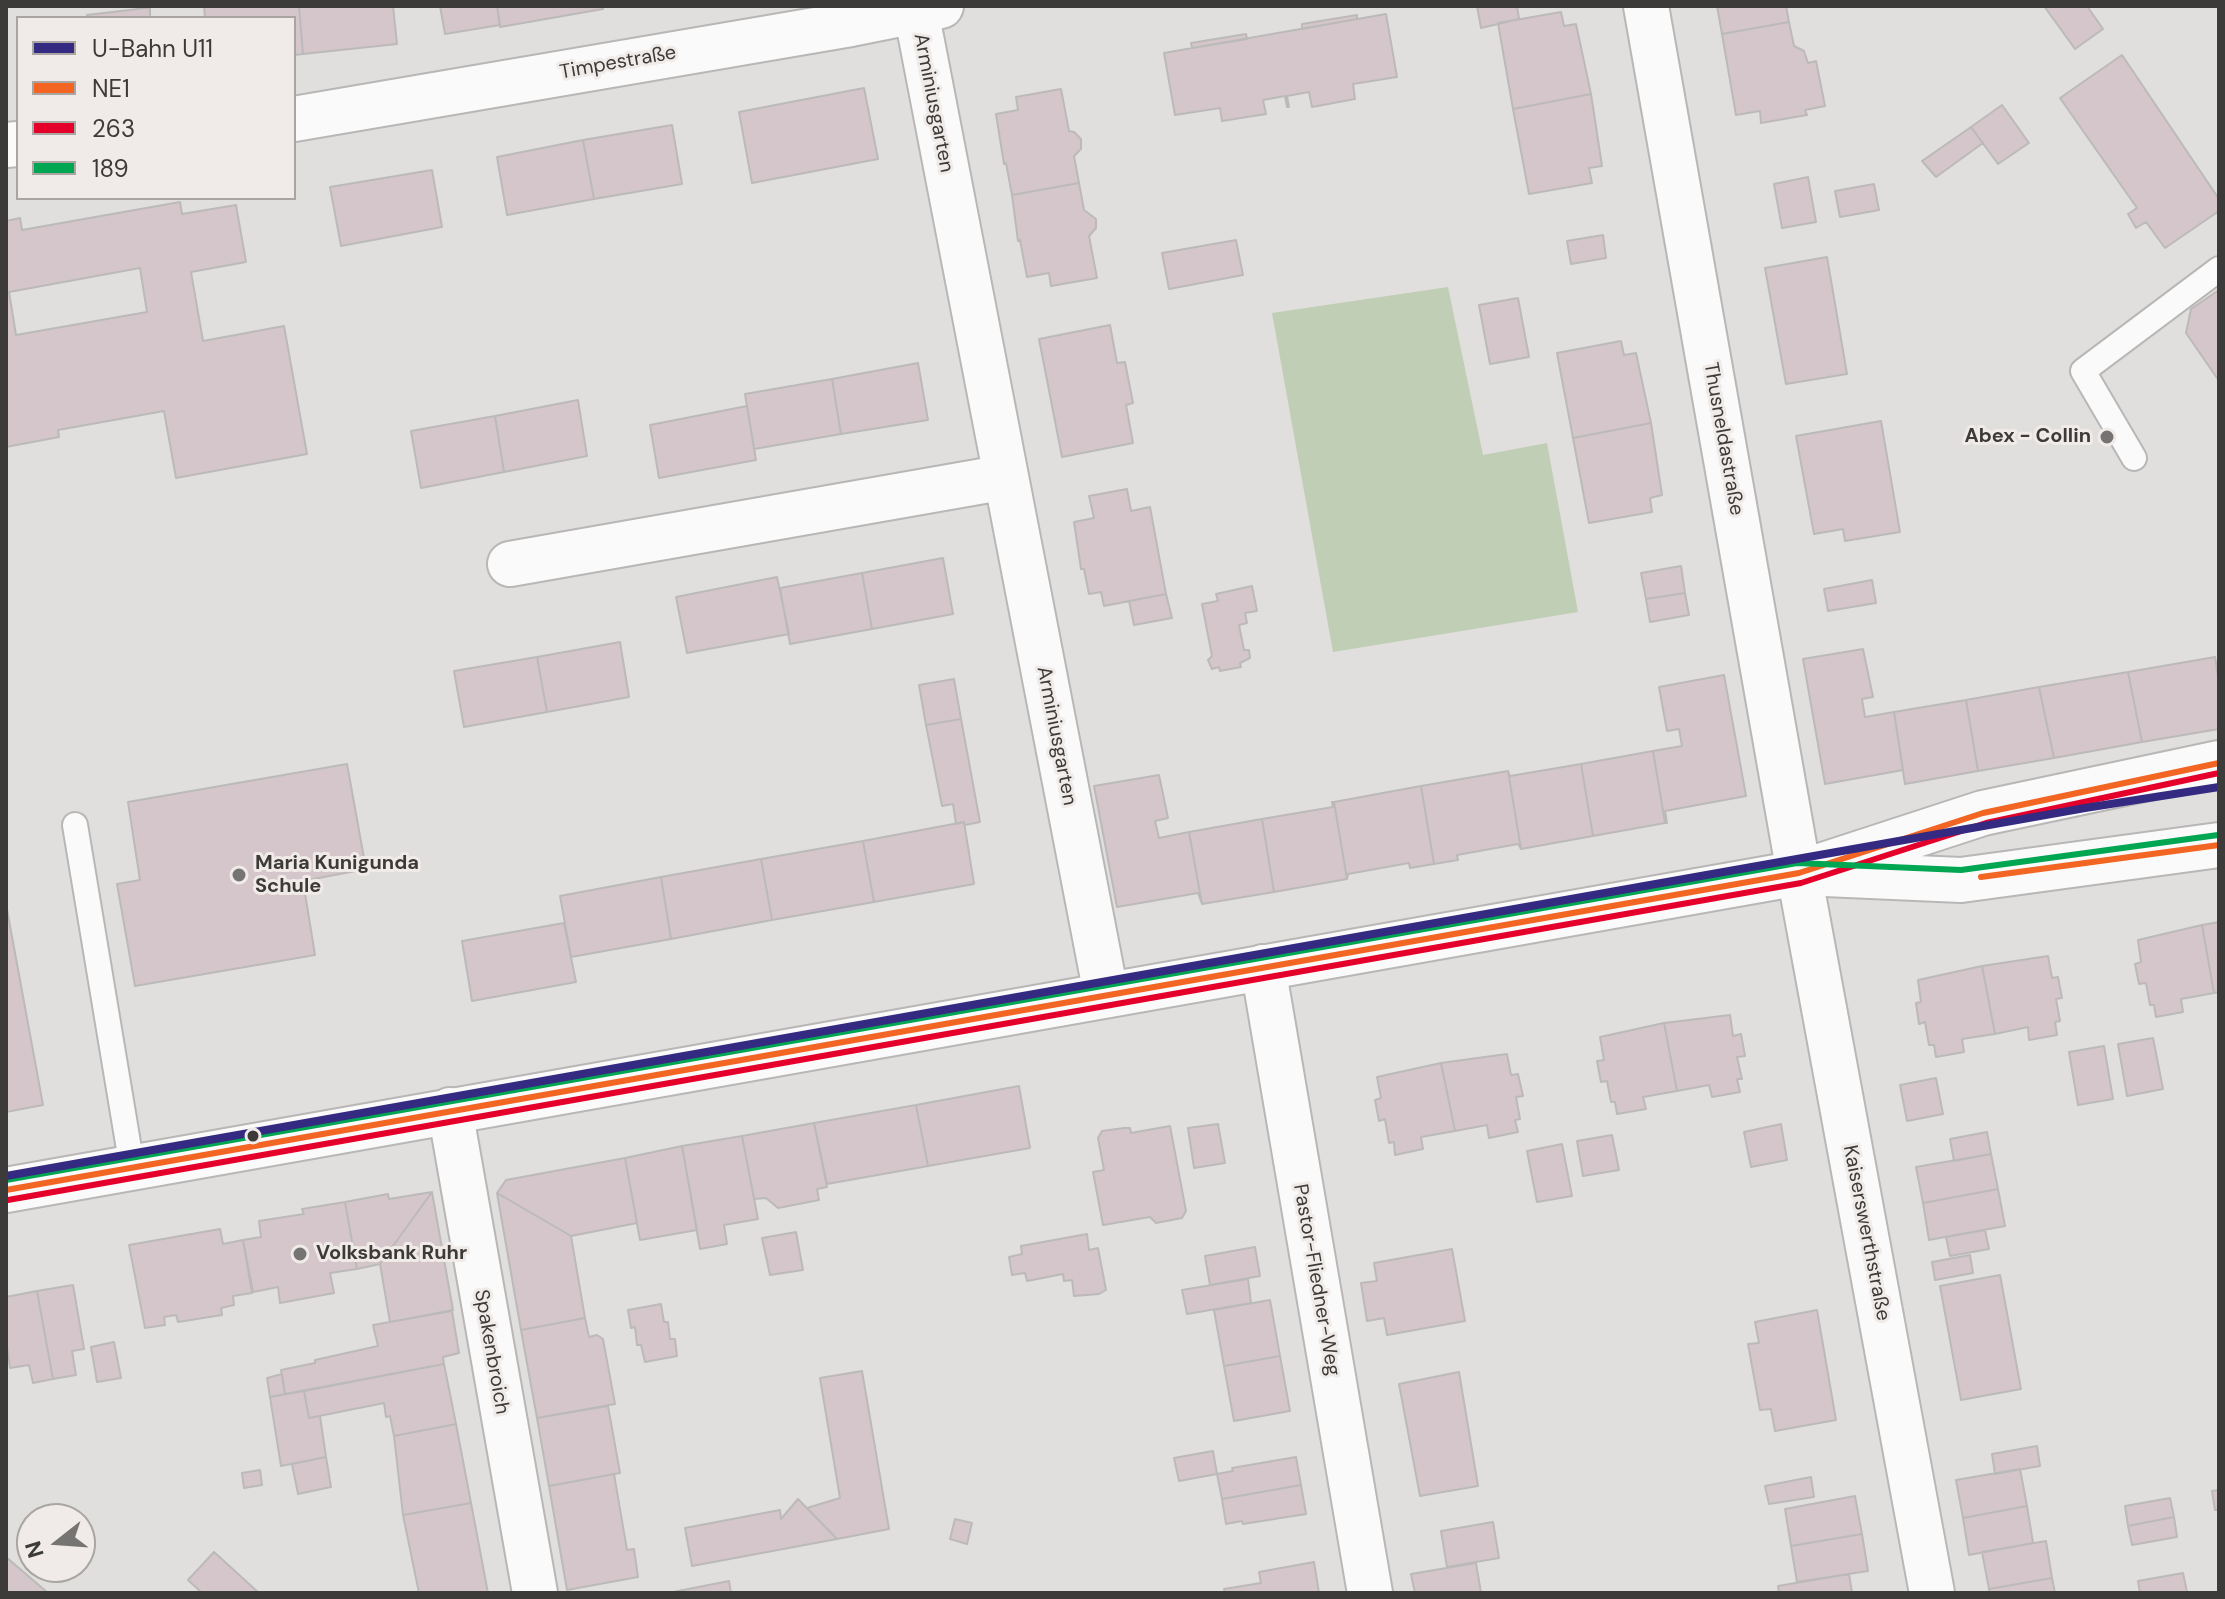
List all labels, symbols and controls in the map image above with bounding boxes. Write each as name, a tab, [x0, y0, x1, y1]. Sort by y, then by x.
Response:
legend	[16, 16, 296, 200]
street label: Arminiusgarten	[908, 32, 958, 174]
text: U-Bahn U11	[92, 33, 213, 64]
street label: Timpestraße	[558, 41, 678, 85]
text: NE1	[92, 73, 130, 104]
text: 263	[92, 113, 135, 144]
text: 189	[92, 153, 128, 184]
street label: Thusneldastraße	[1698, 361, 1748, 517]
place label: Abex - Collin	[1965, 425, 2091, 449]
marker: Abex - Collin	[2098, 428, 2116, 446]
street label: Arminiusgarten	[1031, 665, 1081, 807]
place label: Maria Kunigunda Schule	[255, 852, 419, 899]
marker: Maria Kunigunda Schule	[230, 866, 248, 884]
unlabelled marker	[245, 1128, 261, 1144]
street label: Kaiserswerthstraße	[1837, 1143, 1895, 1323]
street label: Pastor-Fliedner-Weg	[1287, 1182, 1345, 1378]
place label: Volksbank Ruhr	[316, 1242, 467, 1266]
marker: Volksbank Ruhr	[291, 1245, 309, 1263]
street label: Spakenbroich	[468, 1288, 514, 1416]
north arrow	[16, 1503, 96, 1583]
text: N	[18, 1538, 51, 1561]

